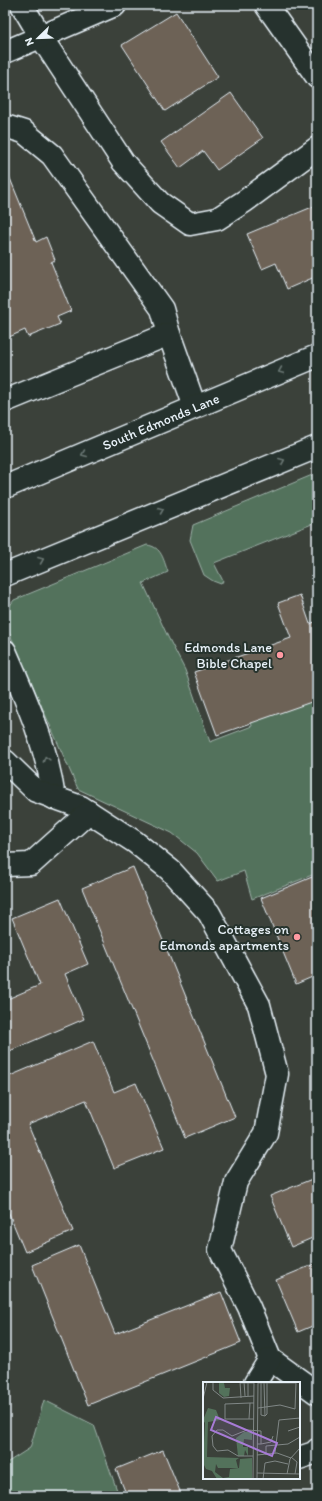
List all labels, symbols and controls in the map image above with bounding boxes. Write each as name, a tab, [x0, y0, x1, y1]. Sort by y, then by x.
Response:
north arrow	[18, 18, 58, 58]
text: N	[22, 36, 37, 48]
one-way arrow	[278, 367, 285, 375]
street label: South Edmonds Lane	[100, 390, 222, 454]
one-way arrow	[80, 449, 88, 457]
one-way arrow	[278, 458, 285, 466]
one-way arrow	[158, 507, 165, 515]
one-way arrow	[37, 557, 45, 565]
place label: Edmonds Lane Bible Chapel	[184, 639, 272, 672]
marker: Edmonds Lane Bible Chapel	[275, 650, 285, 660]
one-way arrow	[43, 756, 51, 763]
place label: Cottages on Edmonds apartments	[160, 921, 289, 954]
marker: Cottages on Edmonds apartments	[292, 932, 302, 942]
inset map	[203, 1382, 300, 1479]

